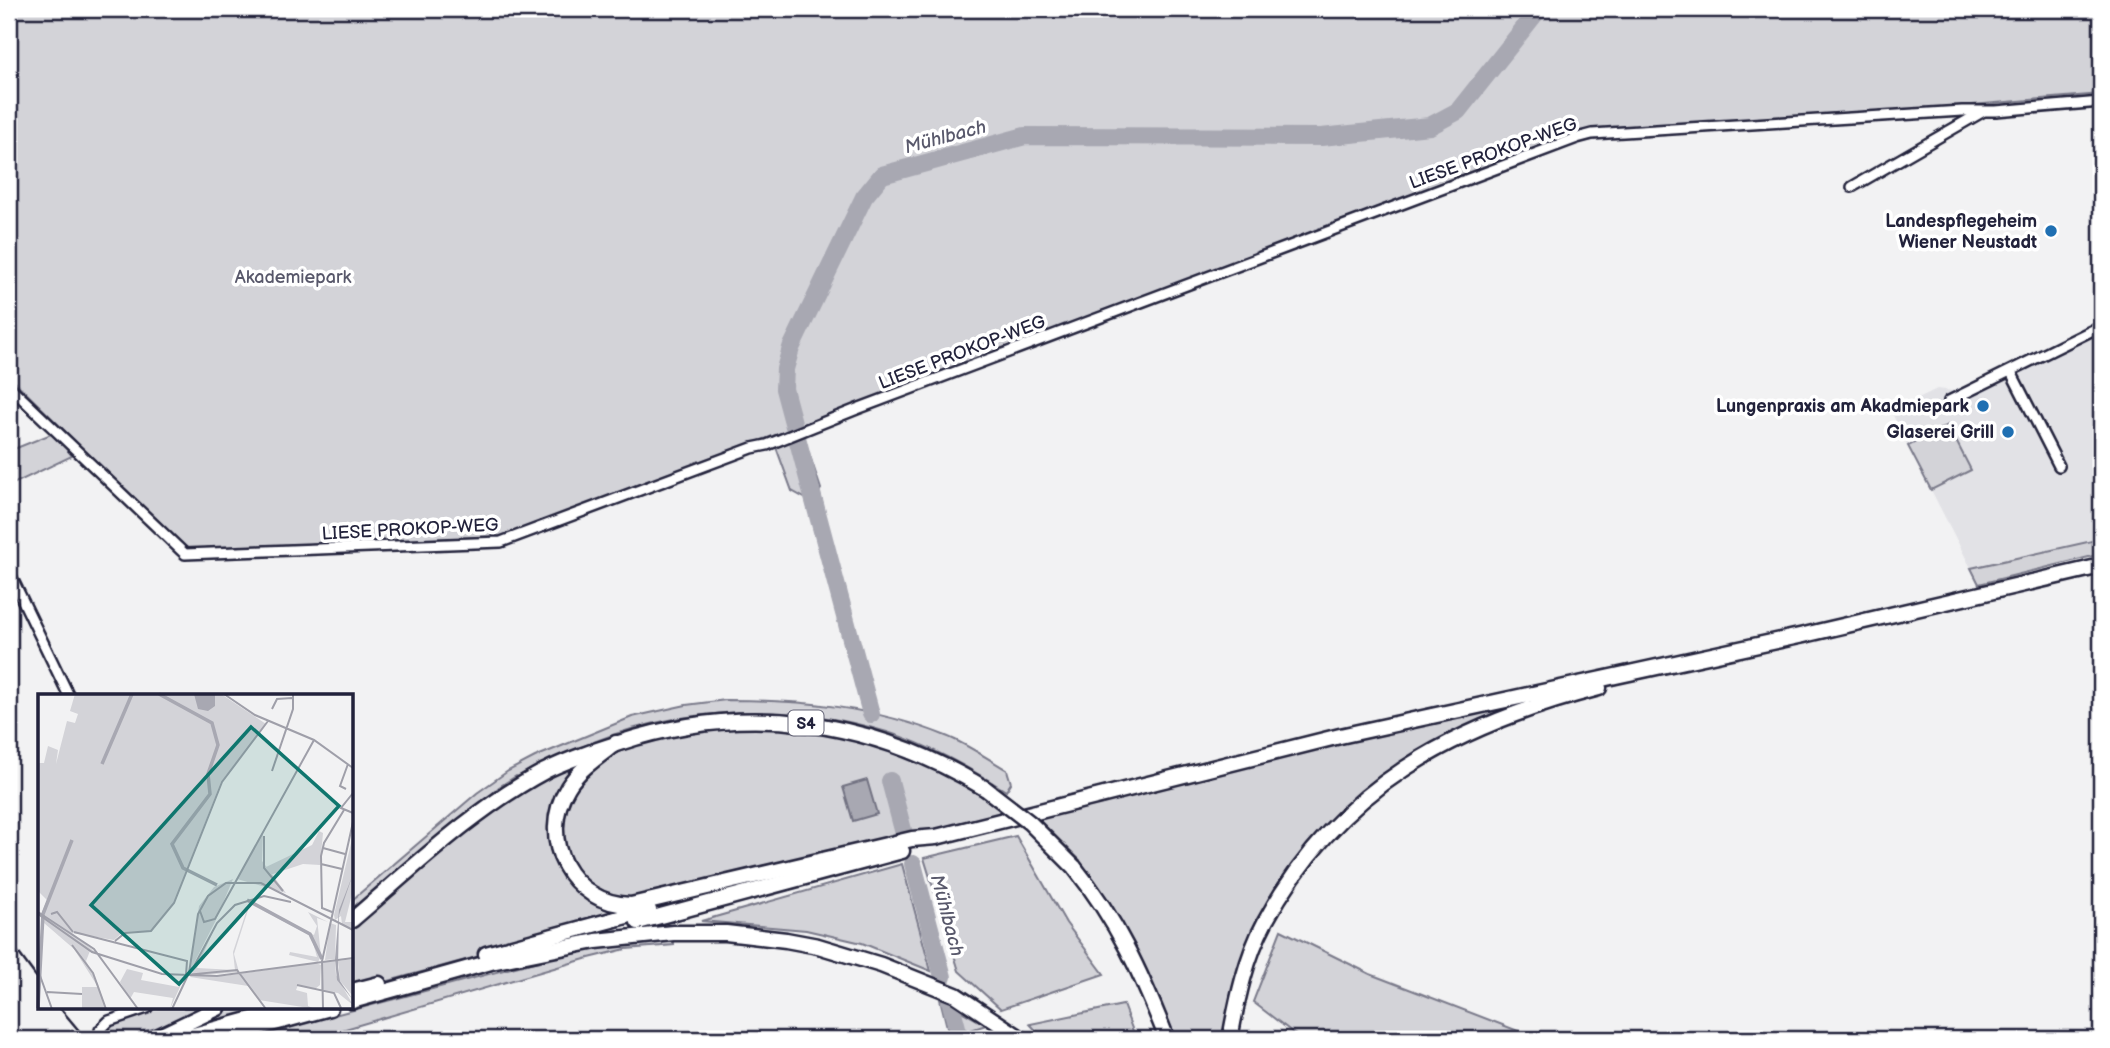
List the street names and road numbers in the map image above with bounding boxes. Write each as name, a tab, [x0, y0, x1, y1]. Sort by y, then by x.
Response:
street label: LIESE PROKOP-WEG	[1406, 113, 1580, 194]
street label: LIESE PROKOP-WEG	[876, 311, 1049, 394]
street label: LIESE PROKOP-WEG	[321, 514, 499, 545]
road number: S4	[788, 710, 824, 736]

